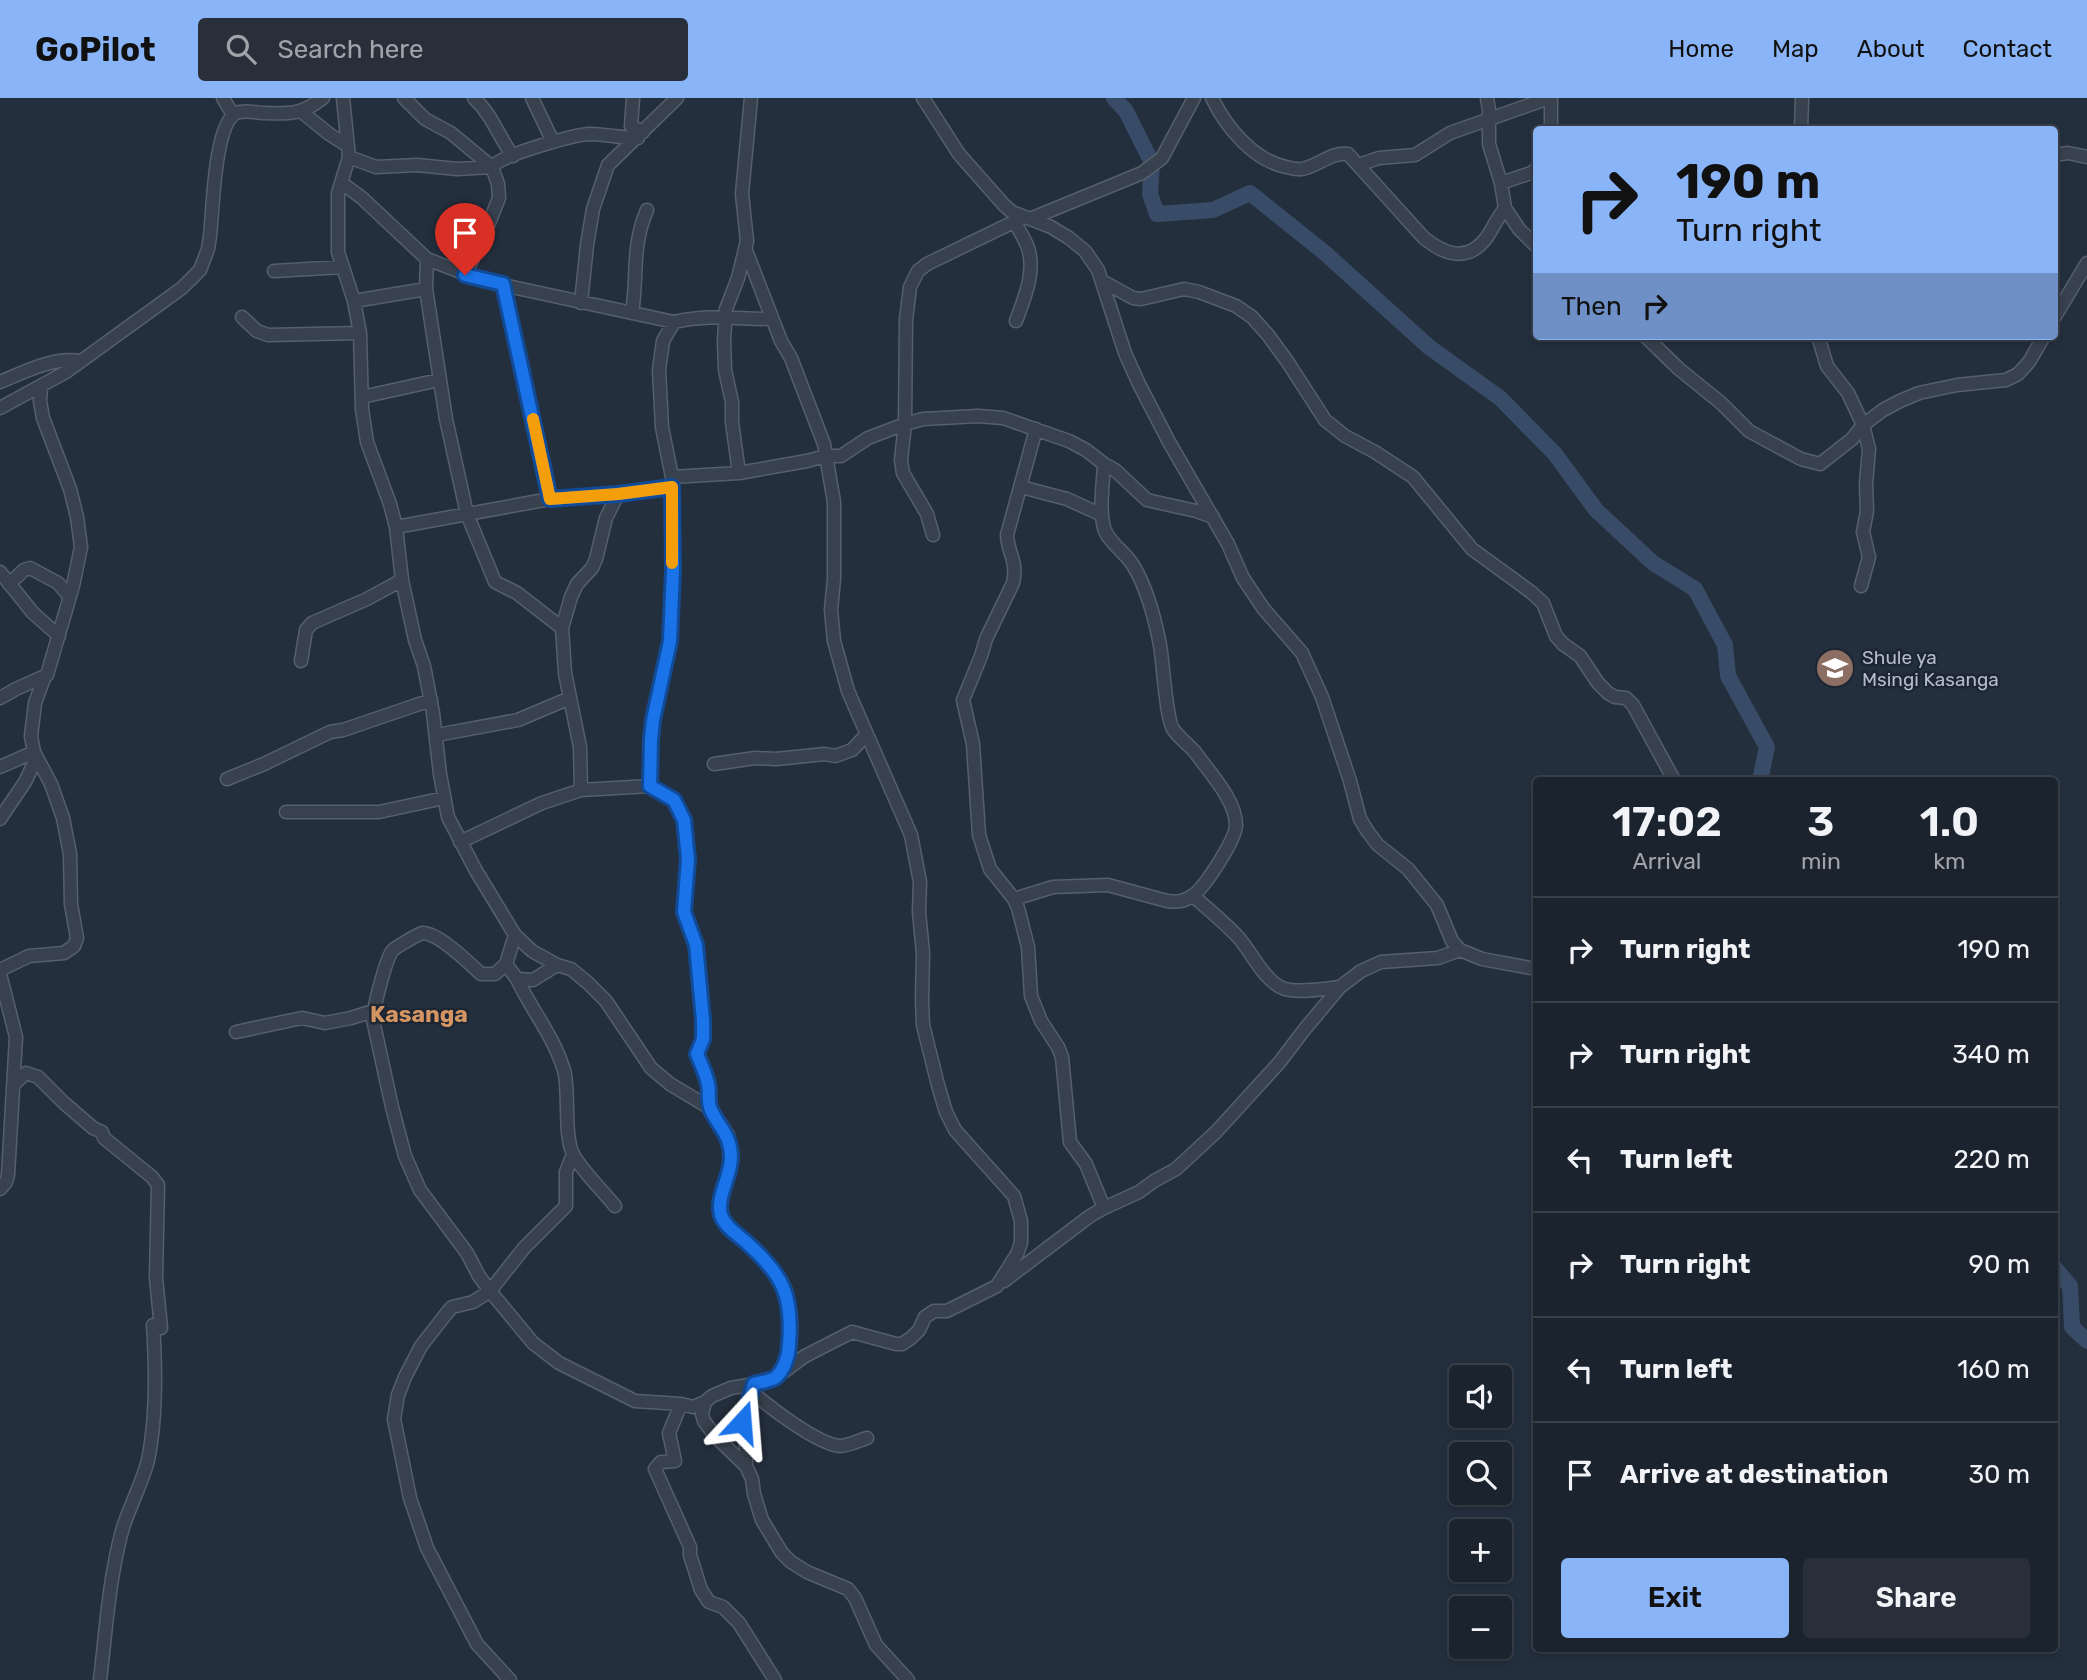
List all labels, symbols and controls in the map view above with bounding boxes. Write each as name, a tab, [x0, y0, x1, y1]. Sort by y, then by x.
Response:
search box	[198, 18, 688, 81]
text: GoPilot	[35, 30, 156, 69]
icon: search	[222, 30, 260, 68]
text: Search here	[278, 34, 423, 65]
text: Home	[1668, 35, 1734, 63]
text: Map	[1772, 35, 1819, 63]
text: About	[1857, 35, 1925, 63]
text: Contact	[1963, 35, 2052, 63]
text: 190 m	[1676, 152, 1820, 210]
icon: right	[1561, 154, 1652, 245]
pin	[435, 203, 495, 275]
text: Turn right	[1676, 211, 1821, 249]
icon: arrive	[446, 214, 484, 252]
icon: right	[1636, 287, 1674, 325]
text: Then	[1561, 291, 1622, 322]
place label: Shule ya Msingi Kasanga	[1862, 646, 1999, 691]
school or university icon: Shule ya Msingi Kasanga	[1814, 647, 1856, 689]
text: 17:02	[1612, 797, 1722, 847]
text: 3	[1807, 797, 1834, 847]
text: 1.0	[1920, 797, 1979, 847]
text: Arrival	[1632, 847, 1701, 875]
text: min	[1801, 847, 1841, 875]
text: km	[1933, 847, 1966, 875]
icon: right	[1561, 931, 1599, 969]
text: Turn right	[1620, 934, 1750, 965]
text: 190 m	[1957, 934, 2030, 965]
district label: Kasanga	[370, 1000, 468, 1028]
icon: right	[1561, 1036, 1599, 1074]
text: Turn right	[1620, 1039, 1750, 1070]
text: 340 m	[1952, 1039, 2030, 1070]
icon: left	[1561, 1141, 1599, 1179]
text: Turn left	[1620, 1144, 1732, 1175]
text: 220 m	[1953, 1144, 2030, 1175]
icon: right	[1561, 1246, 1599, 1284]
text: Turn right	[1620, 1249, 1750, 1280]
text: 90 m	[1969, 1249, 2030, 1280]
icon: left	[1561, 1351, 1599, 1389]
text: Turn left	[1620, 1354, 1732, 1385]
text: 160 m	[1957, 1354, 2030, 1385]
map controls	[1449, 1365, 1512, 1659]
button: sound	[1449, 1365, 1512, 1428]
position arrow	[705, 1385, 779, 1459]
button: search	[1449, 1442, 1512, 1505]
icon: arrive	[1561, 1456, 1599, 1494]
text: Arrive at destination	[1620, 1459, 1888, 1490]
text: 30 m	[1968, 1459, 2030, 1490]
button: +	[1449, 1519, 1512, 1582]
button: Exit	[1561, 1558, 1789, 1638]
button: Share	[1803, 1558, 2030, 1638]
button: −	[1449, 1596, 1512, 1659]

